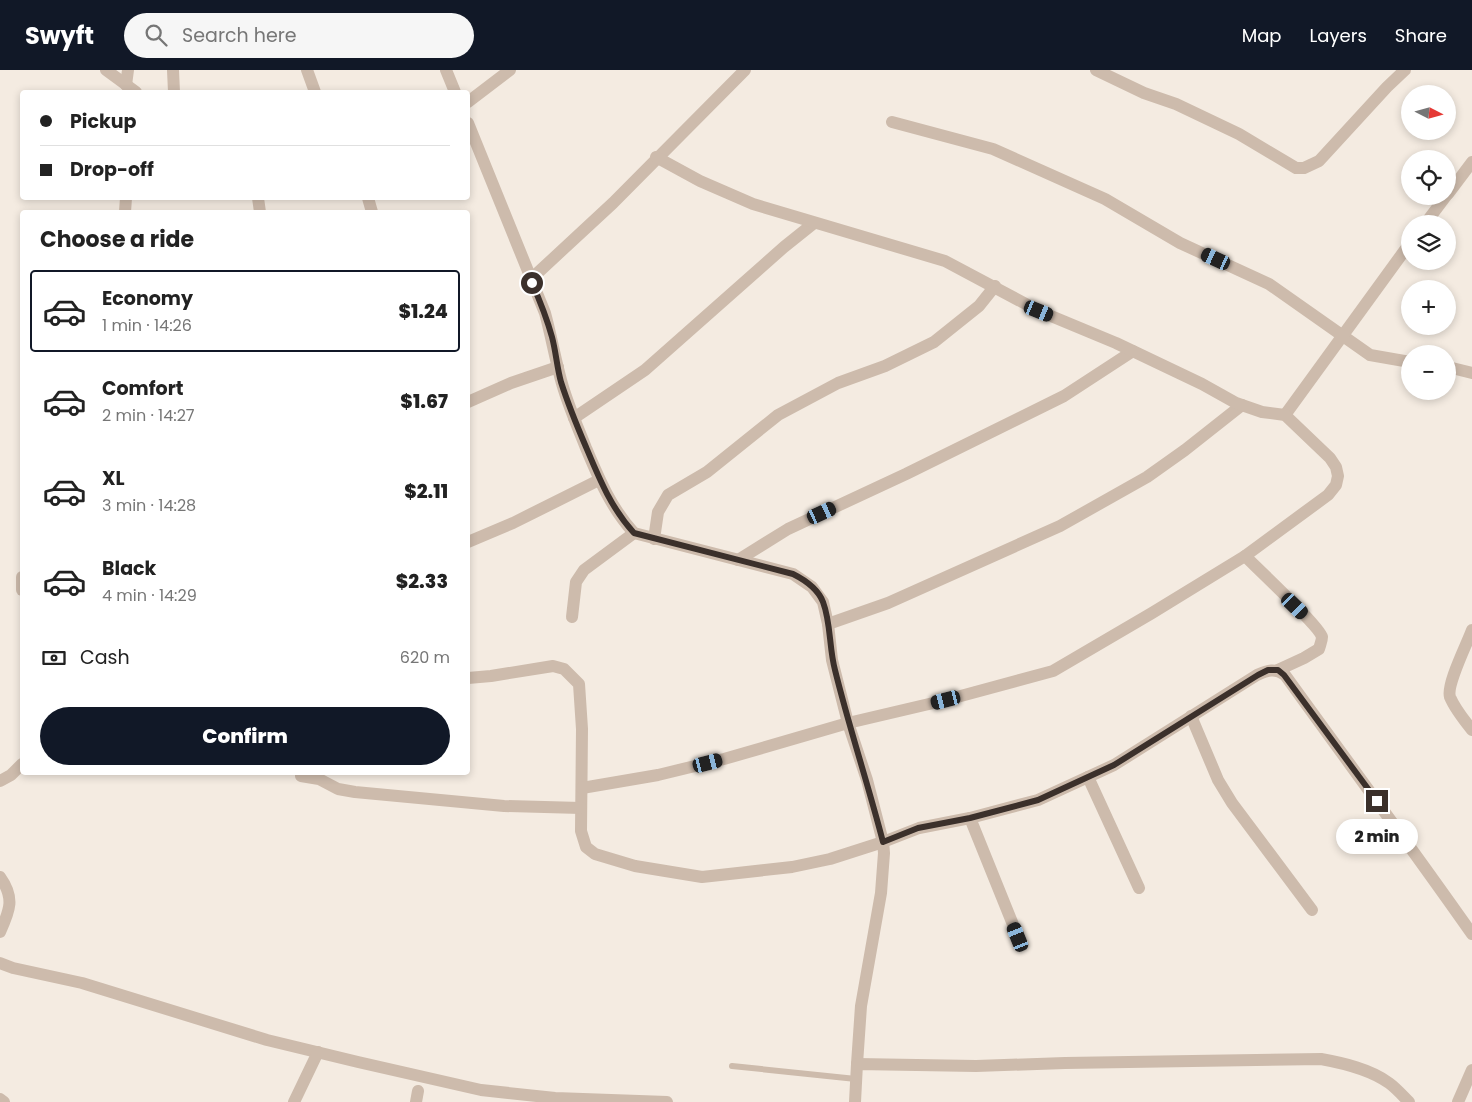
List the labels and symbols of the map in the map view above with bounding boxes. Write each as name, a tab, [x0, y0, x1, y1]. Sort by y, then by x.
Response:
north arrow	[1401, 85, 1456, 140]
car	[1199, 246, 1232, 272]
route start	[521, 272, 543, 294]
car	[1022, 298, 1055, 324]
car	[805, 500, 838, 526]
car	[1279, 590, 1311, 622]
car	[929, 689, 962, 711]
car	[691, 752, 724, 774]
route end	[1366, 790, 1388, 812]
callout: 2 min	[1336, 818, 1418, 854]
car	[1005, 920, 1030, 954]

